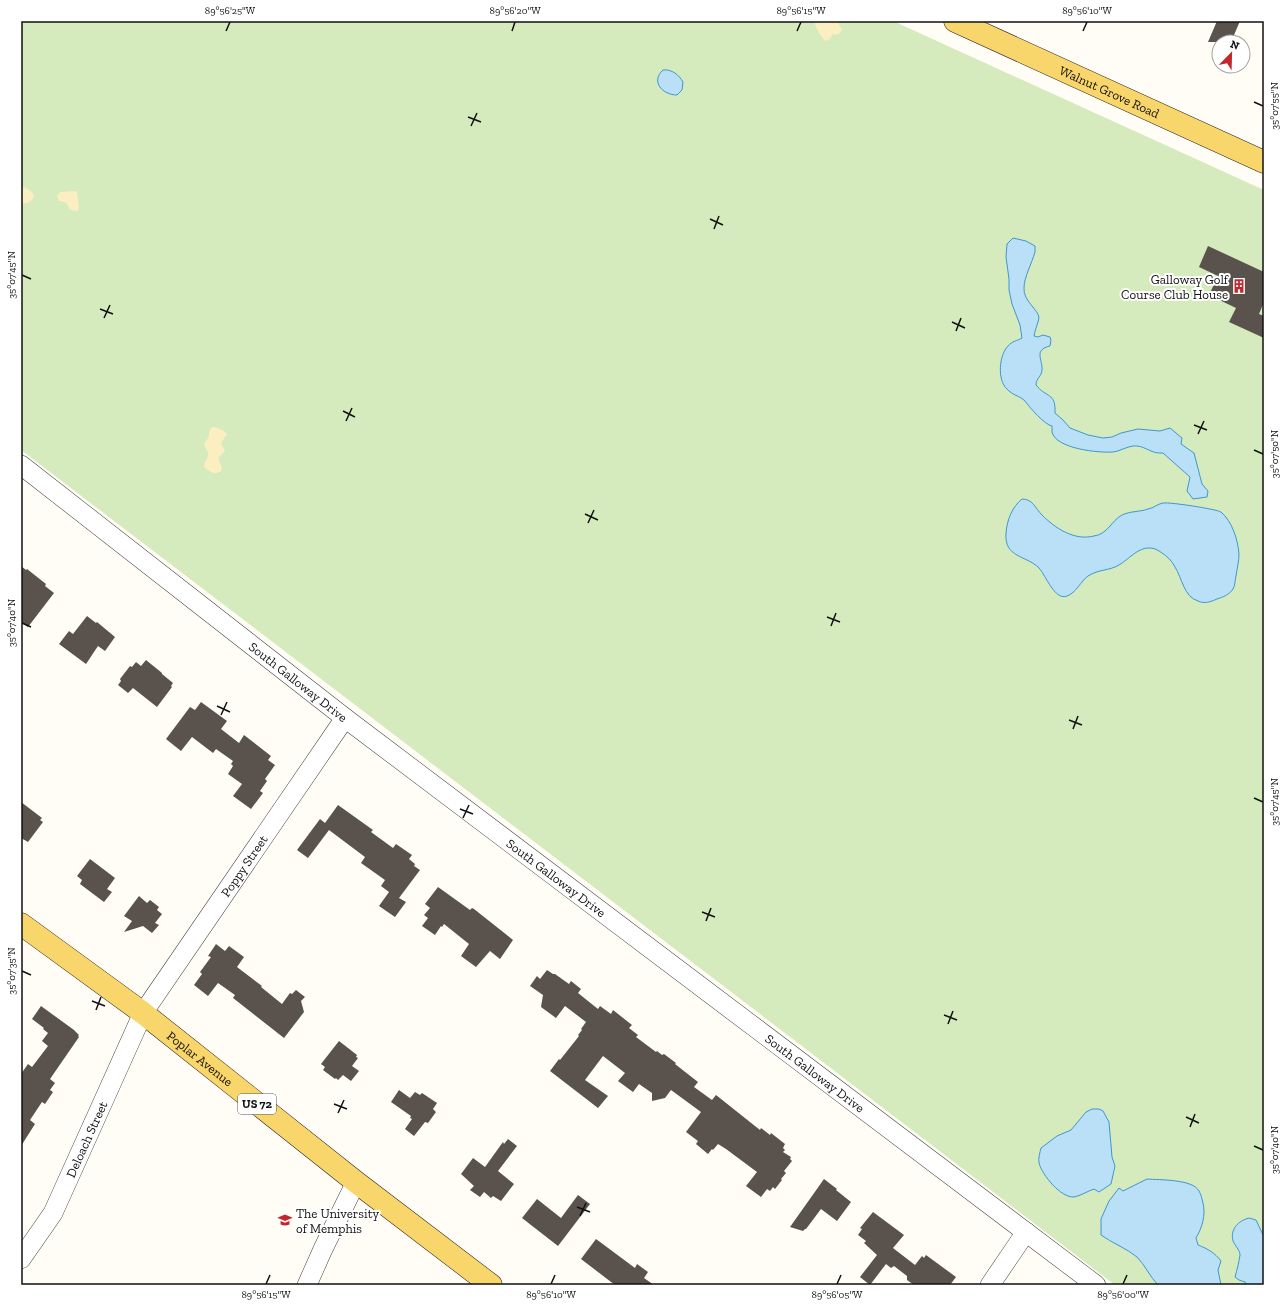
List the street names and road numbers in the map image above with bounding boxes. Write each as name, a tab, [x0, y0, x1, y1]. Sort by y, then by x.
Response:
street label: Walnut Grove Road	[1057, 62, 1162, 121]
street label: South Galloway Drive	[246, 639, 351, 725]
street label: Poppy Street	[218, 832, 270, 899]
street label: South Galloway Drive	[504, 835, 609, 920]
street label: Poplar Avenue	[164, 1028, 236, 1089]
street label: South Galloway Drive	[762, 1031, 868, 1115]
road number: US 72	[238, 1094, 276, 1114]
street label: Deloach Street	[63, 1098, 110, 1180]

